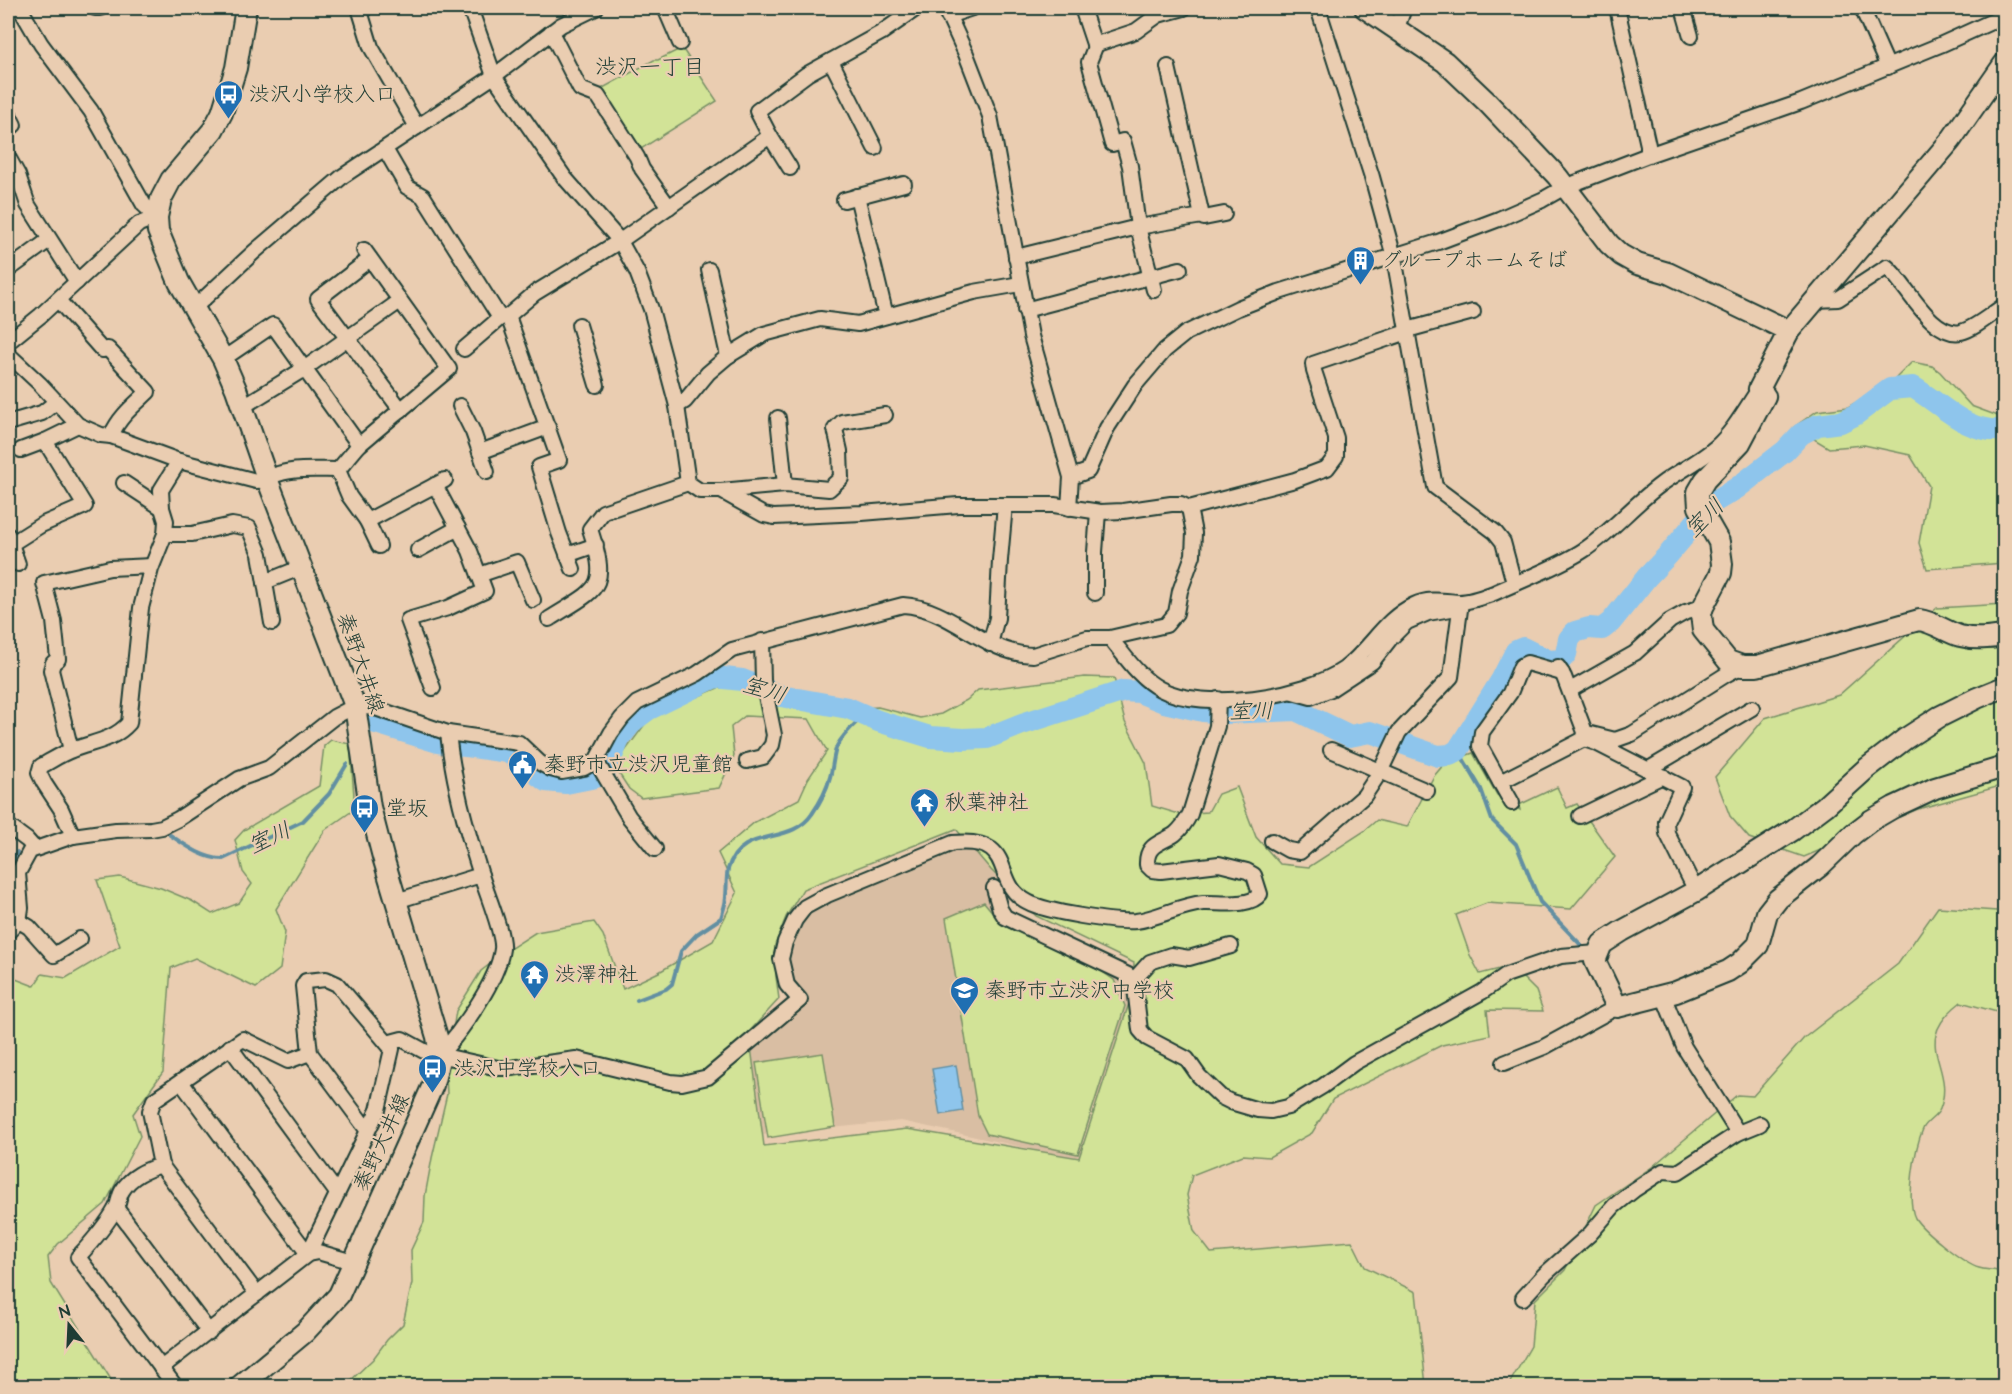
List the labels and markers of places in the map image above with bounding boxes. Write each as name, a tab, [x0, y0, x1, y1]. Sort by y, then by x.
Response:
bus stop icon: 渋沢小学校入口	[212, 78, 244, 120]
place label: 渋沢小学校入口	[249, 80, 396, 109]
building icon: グループホームそば	[1344, 244, 1376, 286]
place label: グループホームそば	[1381, 246, 1567, 275]
public building icon: 秦野市立渋沢児童館	[507, 748, 539, 790]
place label: 秦野市立渋沢児童館	[544, 750, 733, 779]
temple icon: 秋葉神社	[908, 786, 940, 828]
place label: 秋葉神社	[945, 788, 1029, 817]
bus stop icon: 堂坂	[349, 792, 381, 834]
place label: 堂坂	[386, 794, 428, 823]
temple icon: 渋澤神社	[518, 958, 550, 1000]
place label: 渋澤神社	[555, 960, 639, 989]
school or university icon: 秦野市立渋沢中学校	[948, 974, 980, 1016]
place label: 秦野市立渋沢中学校	[985, 976, 1174, 1005]
bus stop icon: 渋沢中学校入口	[417, 1052, 449, 1094]
place label: 渋沢中学校入口	[454, 1054, 601, 1083]

